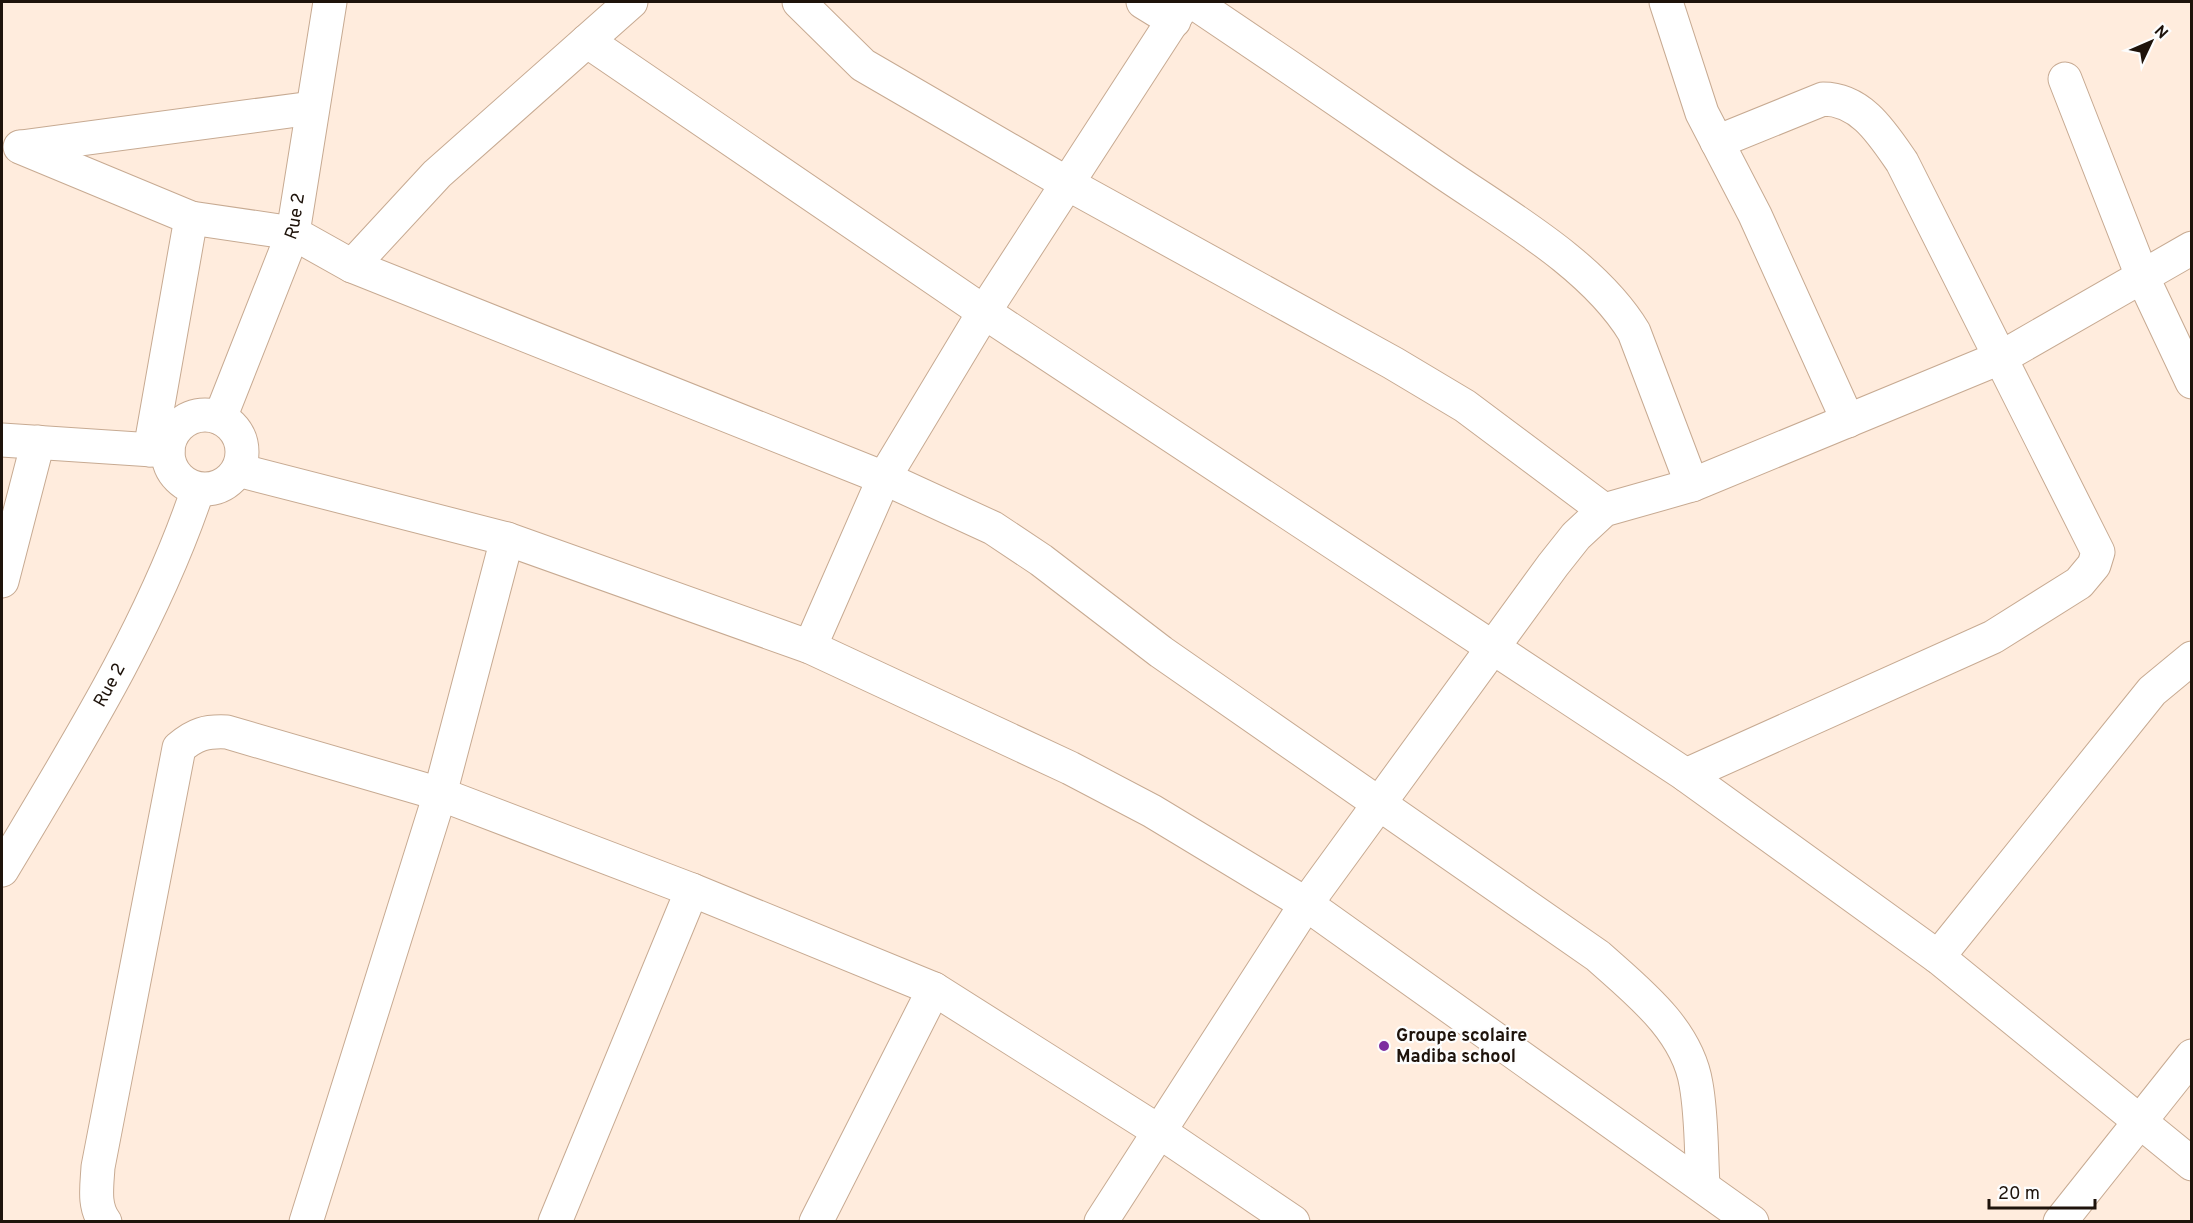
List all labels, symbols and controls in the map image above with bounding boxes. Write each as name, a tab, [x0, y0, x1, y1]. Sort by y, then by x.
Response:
north arrow	[2121, 12, 2181, 72]
text: N	[2149, 22, 2172, 44]
street label: Rue 2	[280, 191, 311, 243]
street label: Rue 2	[89, 659, 131, 711]
place label: Groupe scolaire Madiba school	[1396, 1025, 1527, 1069]
marker: Groupe scolaire Madiba school	[1377, 1039, 1391, 1053]
scale bar	[1989, 1172, 2096, 1210]
text: 20 m	[1998, 1183, 2040, 1206]

